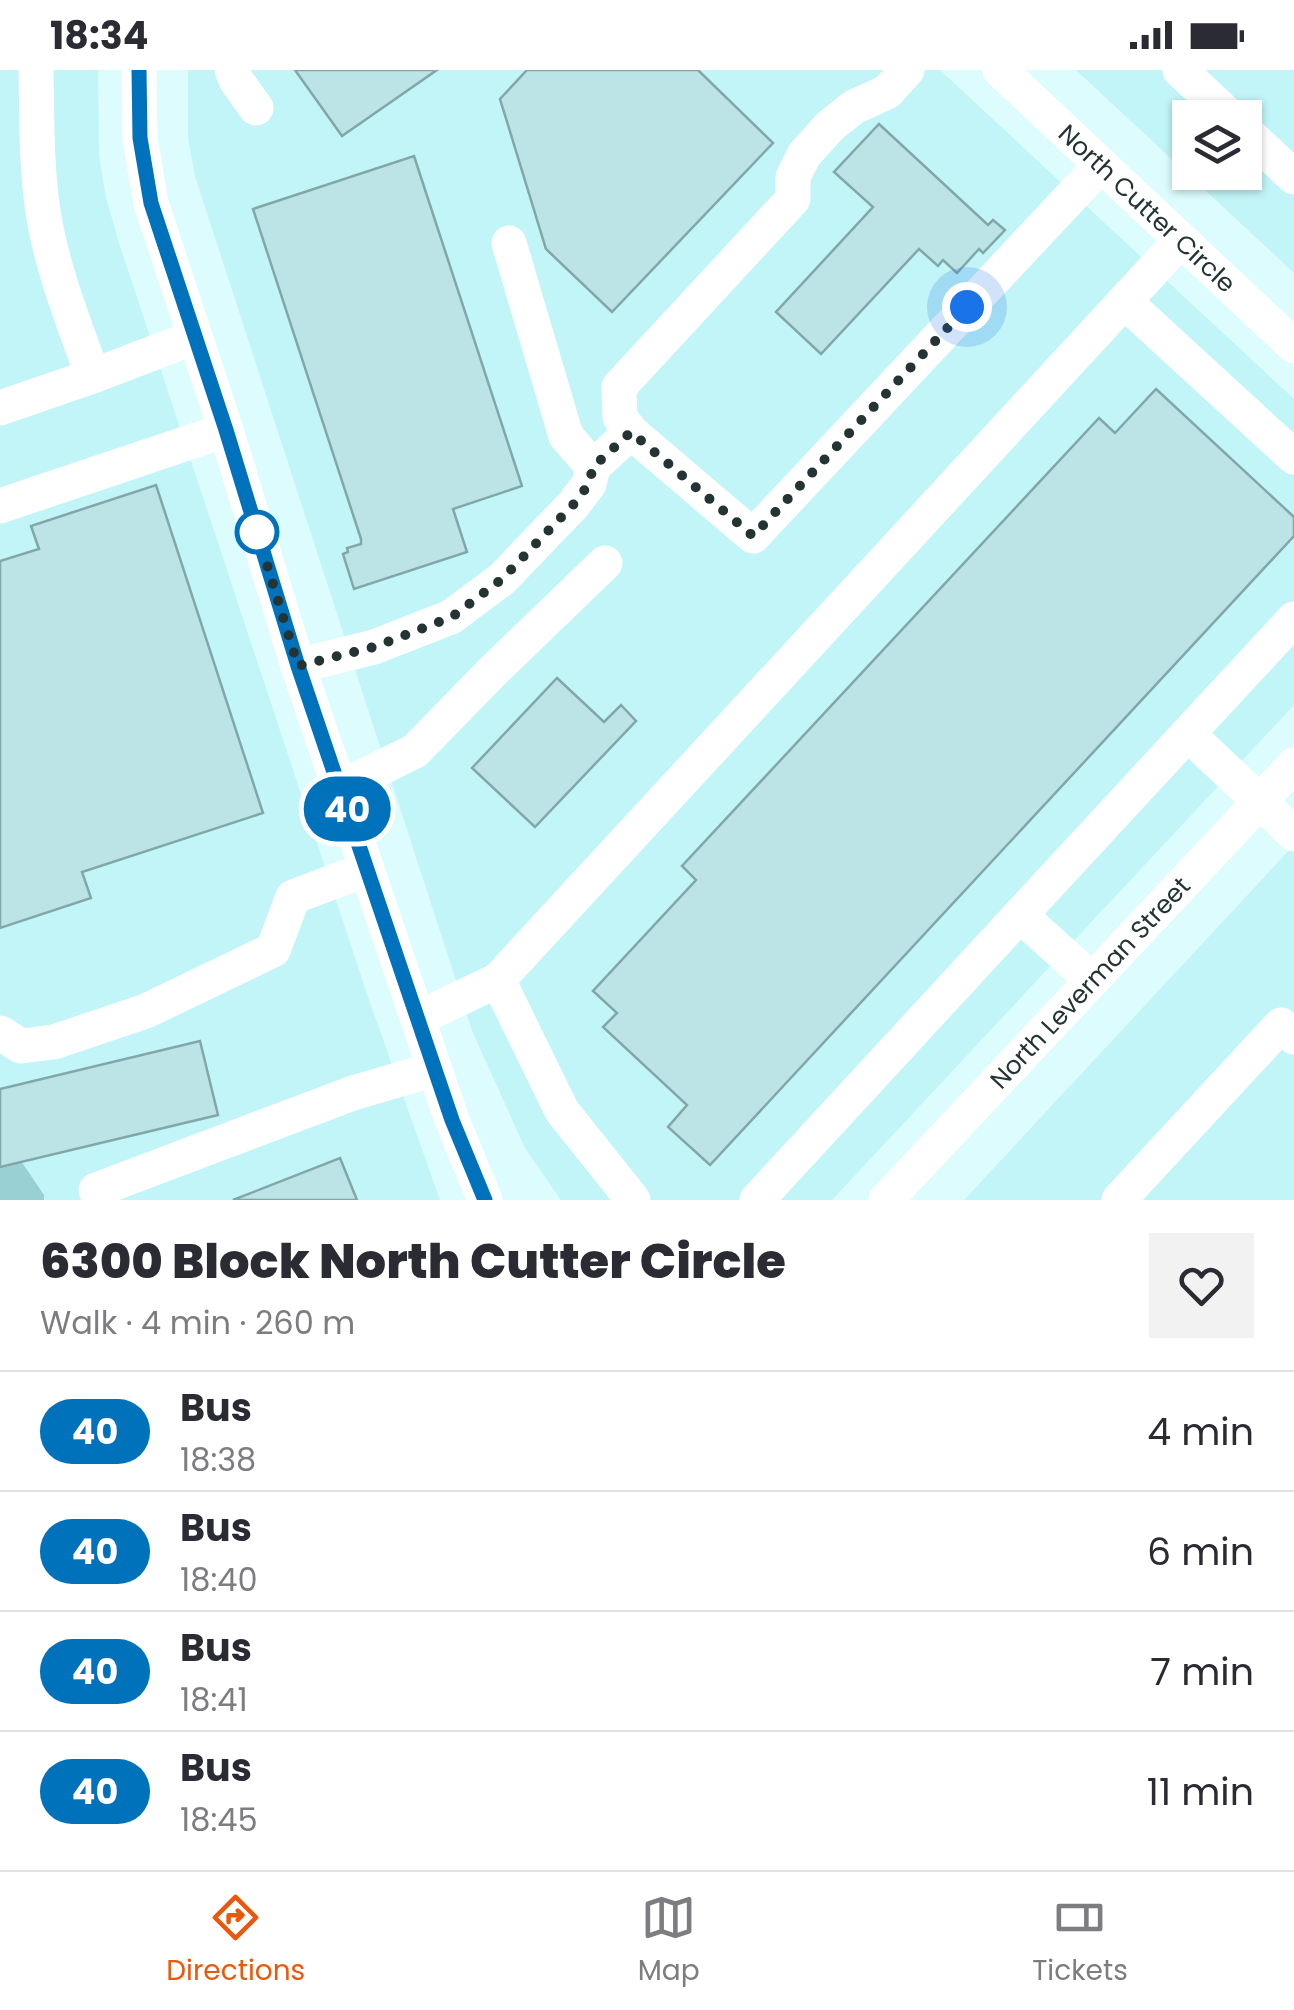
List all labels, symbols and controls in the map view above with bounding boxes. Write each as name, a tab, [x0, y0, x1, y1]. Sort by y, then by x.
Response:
text: 18:34	[50, 9, 148, 62]
map controls	[1172, 100, 1262, 190]
button: layers	[1172, 100, 1262, 190]
street label: North Cutter Circle	[1051, 116, 1244, 300]
your location	[942, 282, 992, 332]
unlabelled marker	[236, 511, 278, 553]
line badge: 40	[302, 776, 392, 842]
text: 40	[324, 785, 370, 834]
street label: North Leverman Street	[982, 869, 1198, 1096]
text: 6300 Block North Cutter Circle	[40, 1228, 786, 1295]
button: heart	[1149, 1233, 1254, 1338]
text: Walk · 4 min · 260 m	[40, 1300, 355, 1345]
text: Bus	[180, 1381, 252, 1434]
text: 4 min	[1147, 1405, 1254, 1458]
text: 40	[72, 1407, 118, 1456]
text: 18:38	[180, 1437, 256, 1482]
text: Bus	[180, 1501, 252, 1554]
text: 6 min	[1147, 1525, 1254, 1578]
text: 40	[72, 1527, 118, 1576]
text: 18:40	[180, 1557, 257, 1602]
text: Bus	[180, 1621, 252, 1674]
text: 7 min	[1150, 1645, 1254, 1698]
text: 40	[72, 1647, 118, 1696]
text: 18:41	[180, 1677, 248, 1722]
text: Bus	[180, 1741, 252, 1794]
text: 11 min	[1147, 1765, 1254, 1818]
text: 40	[72, 1767, 118, 1816]
text: 18:45	[180, 1797, 257, 1842]
tab: Directions	[166, 1890, 305, 1992]
tab: Map	[638, 1890, 700, 1992]
tab: Tickets	[1032, 1890, 1128, 1992]

